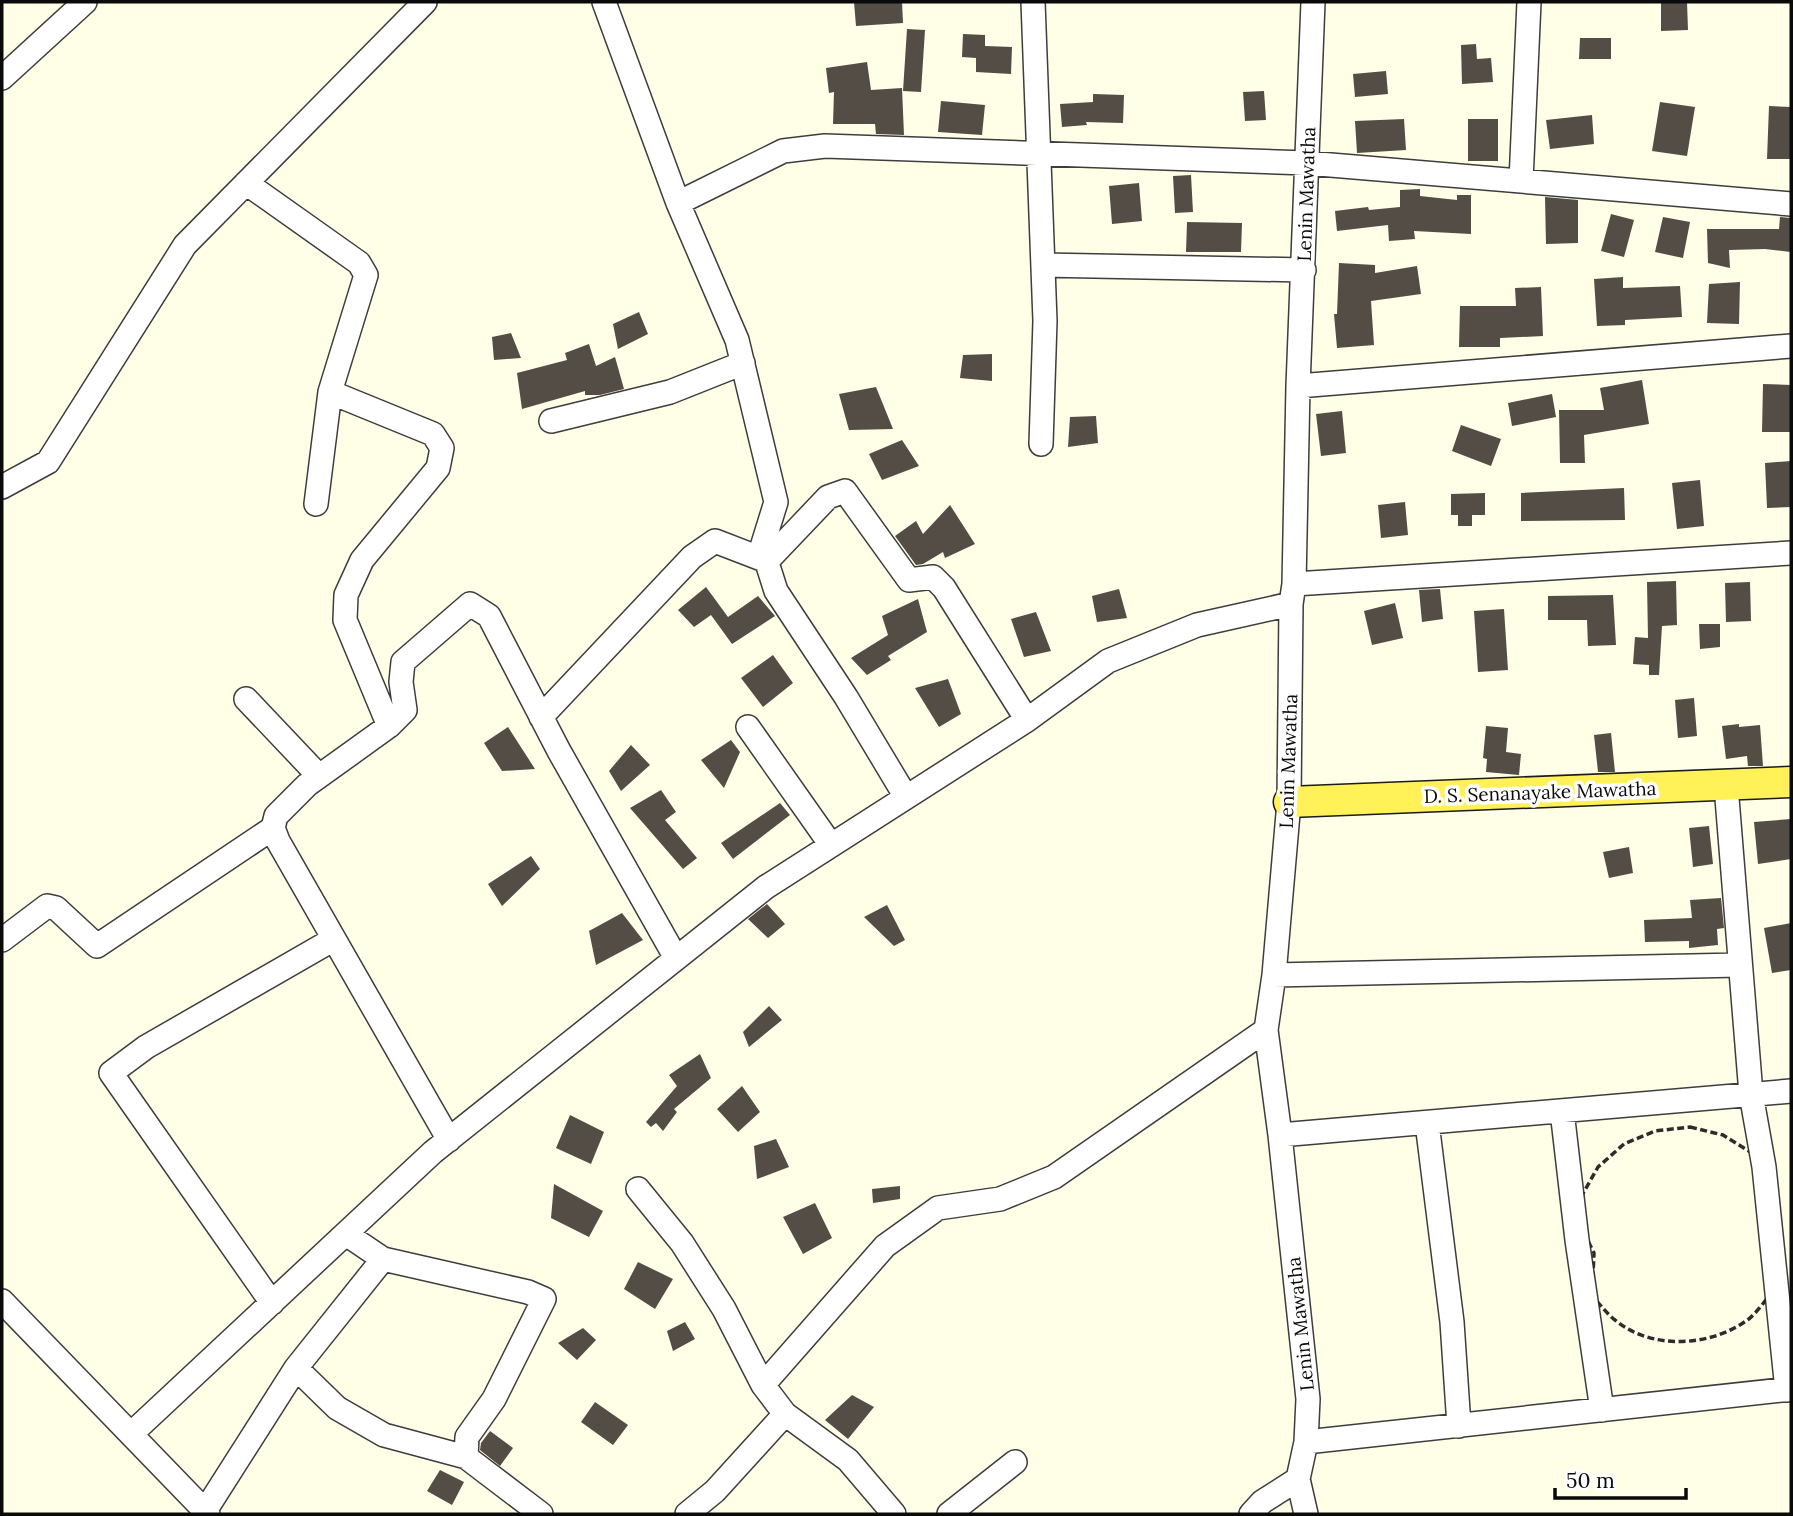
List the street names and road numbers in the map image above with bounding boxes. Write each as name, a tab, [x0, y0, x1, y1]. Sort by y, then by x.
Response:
street label: Lenin Mawatha	[1292, 126, 1320, 262]
street label: Lenin Mawatha	[1274, 693, 1302, 829]
street label: D. S. Senanayake Mawatha	[1423, 776, 1657, 808]
street label: Lenin Mawatha	[1281, 1255, 1319, 1392]

